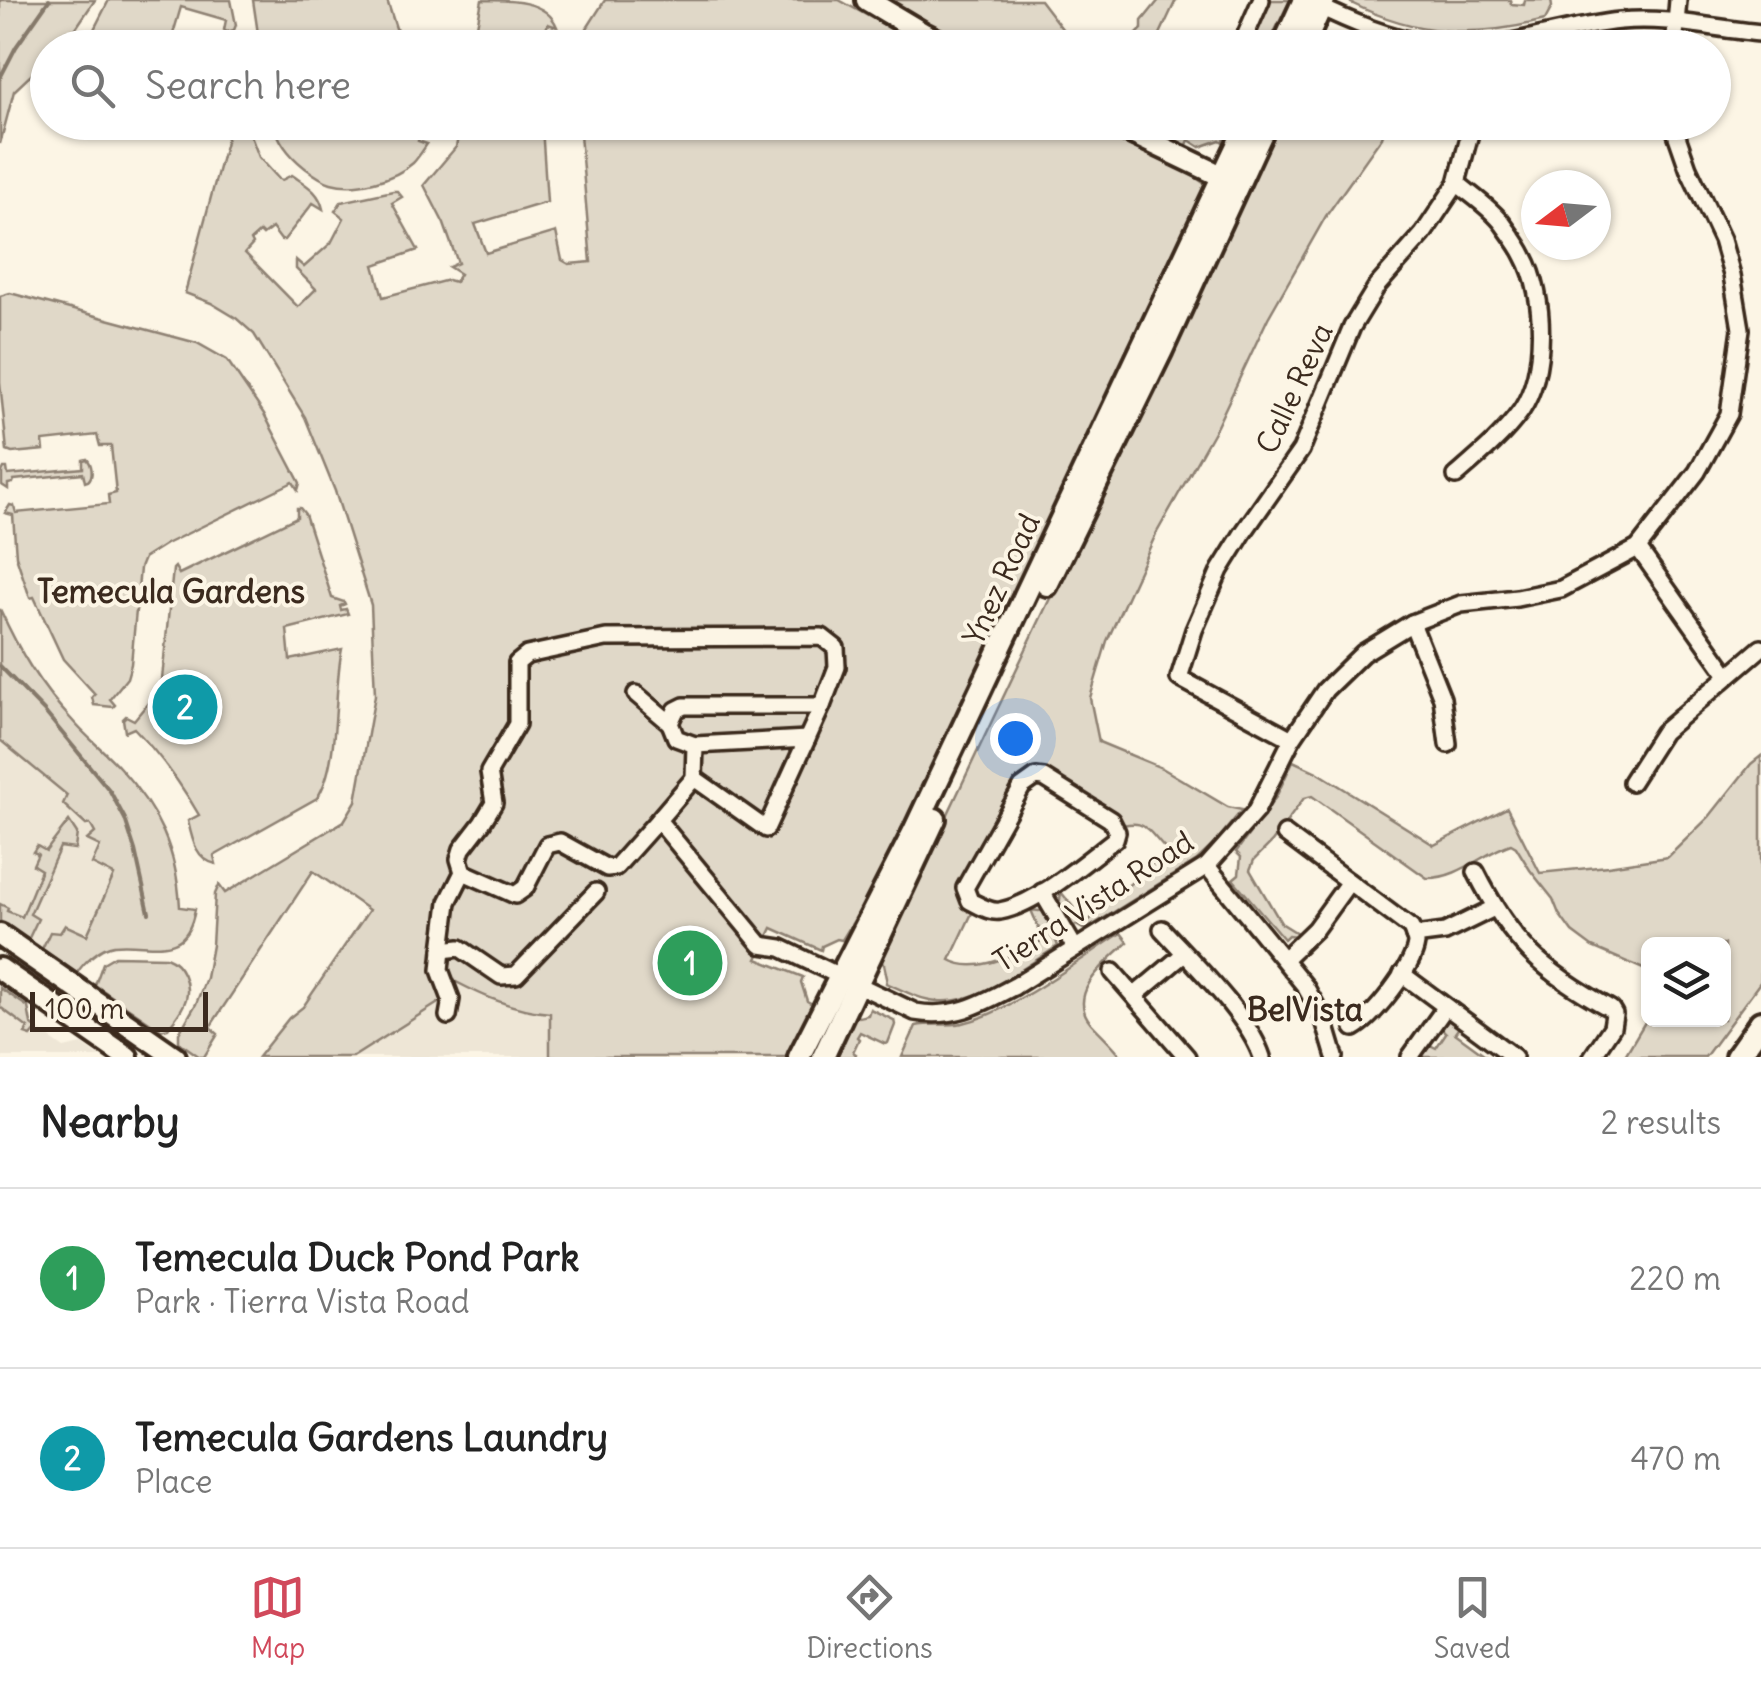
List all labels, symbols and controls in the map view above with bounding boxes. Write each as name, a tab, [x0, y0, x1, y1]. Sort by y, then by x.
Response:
search box	[30, 30, 1731, 140]
icon: search	[65, 58, 120, 113]
text: Search here	[145, 62, 351, 109]
north arrow	[1521, 170, 1611, 260]
street label: Calle Reva	[1247, 317, 1341, 459]
street label: Ynez Road	[954, 507, 1048, 651]
district label: Temecula Gardens	[37, 571, 305, 612]
pin: 2	[152, 670, 218, 744]
your location	[990, 713, 1041, 764]
street label: Tierra Vista Road	[986, 822, 1200, 980]
pin: 1	[658, 926, 722, 1000]
map controls	[1641, 937, 1731, 1027]
button: layers	[1641, 937, 1731, 1027]
scale bar	[30, 987, 208, 1032]
district label: BelVista	[1247, 989, 1363, 1030]
text: 100 m	[45, 991, 124, 1027]
text: Nearby	[40, 1096, 179, 1148]
text: 2 results	[1601, 1102, 1721, 1143]
text: Temecula Duck Pond Park	[135, 1234, 579, 1281]
text: 1	[66, 1258, 79, 1299]
text: 220 m	[1629, 1258, 1721, 1299]
text: Park · Tierra Vista Road	[135, 1281, 470, 1322]
text: Temecula Gardens Laundry	[135, 1414, 608, 1461]
text: 2	[64, 1438, 81, 1479]
text: 470 m	[1630, 1438, 1721, 1479]
text: Place	[135, 1461, 212, 1502]
tab: Map	[250, 1570, 305, 1666]
tab: Directions	[806, 1570, 933, 1666]
tab: Saved	[1434, 1570, 1511, 1666]

